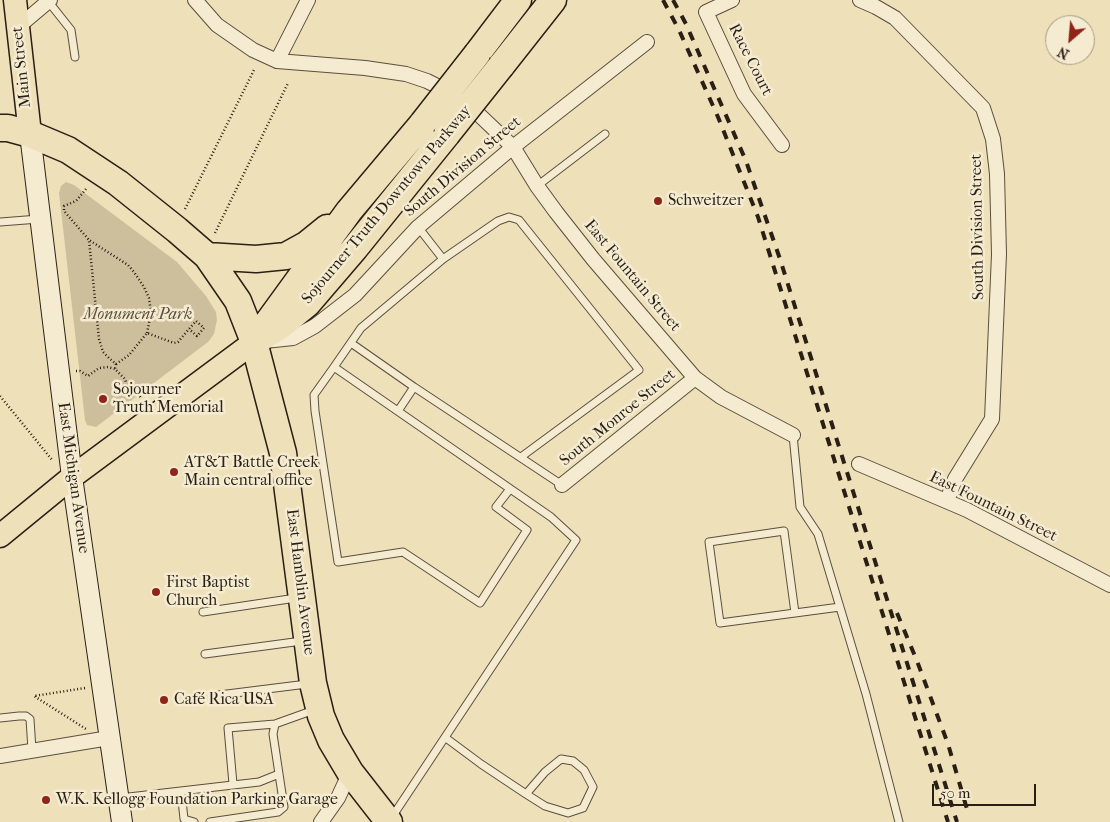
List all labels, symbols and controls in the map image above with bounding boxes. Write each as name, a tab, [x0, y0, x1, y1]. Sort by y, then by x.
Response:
north arrow	[1045, 15, 1095, 65]
street label: Race Court	[724, 21, 776, 99]
street label: Main Street	[8, 25, 36, 109]
text: N	[1055, 43, 1072, 63]
street label: Sojourner Truth Downtown Parkway	[298, 102, 476, 308]
street label: South Division Street	[401, 113, 525, 221]
street label: South Division Street	[967, 154, 989, 300]
place label: Schweitzer	[668, 191, 744, 211]
marker: Schweitzer	[652, 195, 664, 207]
street label: East Fountain Street	[580, 216, 684, 336]
park label: Monument Park	[83, 305, 193, 325]
street label: South Monroe Street	[556, 365, 680, 471]
place label: Sojourner Truth Memorial	[113, 380, 224, 418]
marker: Sojourner Truth Memorial	[97, 393, 109, 405]
street label: East Michigan Avenue	[53, 401, 93, 555]
place label: AT&T Battle Creek Main central office	[184, 453, 318, 491]
marker: AT&T Battle Creek Main central office	[168, 466, 180, 478]
street label: East Fountain Street	[926, 468, 1060, 546]
street label: East Hamblin Avenue	[281, 508, 319, 656]
place label: First Baptist Church	[166, 573, 250, 611]
marker: First Baptist Church	[150, 586, 162, 598]
place label: Café Rica USA	[174, 690, 274, 710]
marker: Café Rica USA	[158, 694, 170, 706]
scale bar	[935, 774, 1039, 806]
text: 50 m	[940, 784, 970, 802]
place label: W.K. Kellogg Foundation Parking Garage	[56, 790, 338, 810]
marker: W.K. Kellogg Foundation Parking Garage	[40, 794, 52, 806]

